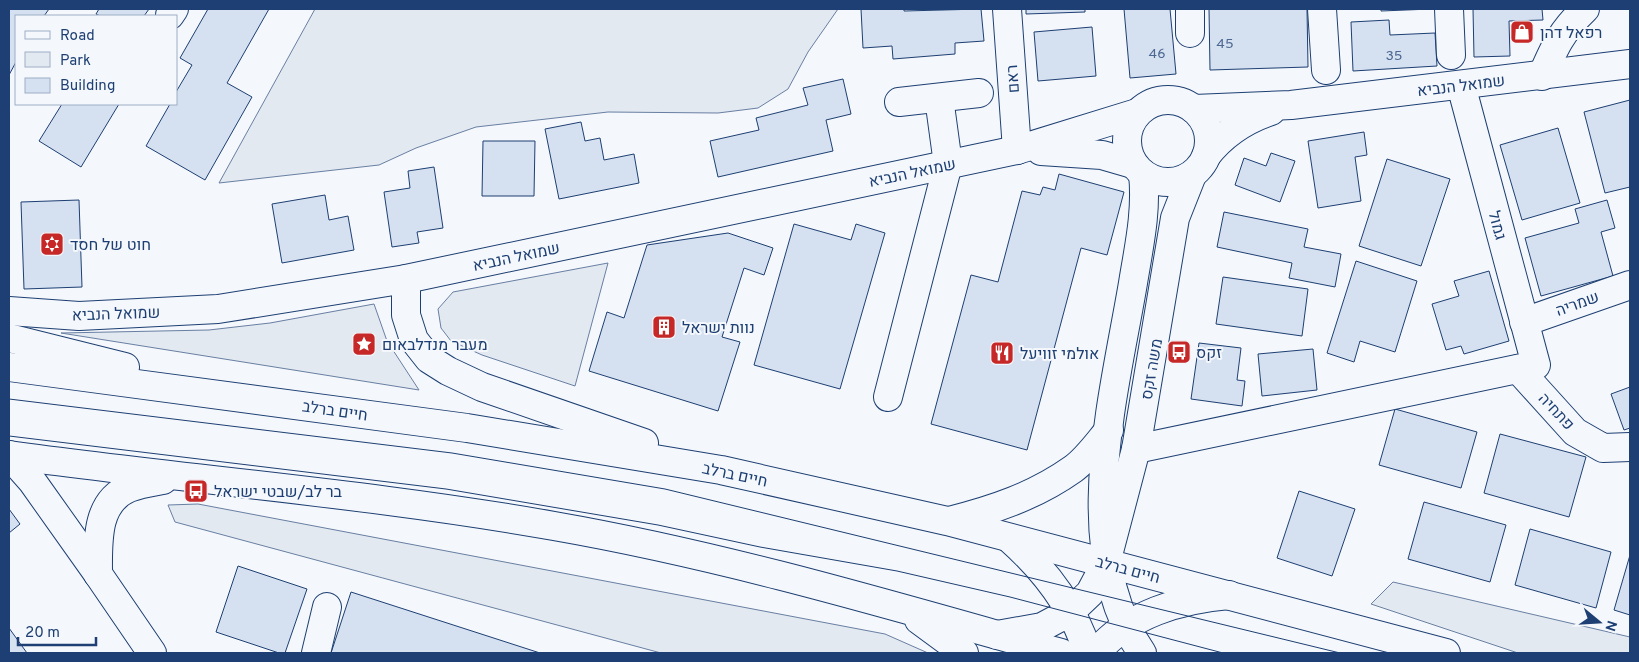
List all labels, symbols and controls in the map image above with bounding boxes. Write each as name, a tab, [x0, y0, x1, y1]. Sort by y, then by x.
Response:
legend	[15, 15, 178, 105]
shop icon: רפאל דהן	[1509, 19, 1535, 45]
place label: רפאל דהן	[1540, 24, 1602, 44]
text: Road	[60, 27, 95, 46]
house number: 45	[1216, 36, 1234, 53]
house number: 46	[1148, 46, 1166, 63]
house number: 35	[1385, 48, 1403, 65]
text: Park	[60, 52, 91, 71]
street label: ראם	[1003, 64, 1025, 94]
street label: שמואל הנביא	[1416, 72, 1506, 102]
text: Building	[60, 77, 115, 96]
street label: שמואל הנביא	[867, 155, 958, 193]
street label: גמול	[1483, 209, 1510, 242]
synagogue icon: חוט של חסד	[39, 231, 65, 257]
place label: חוט של חסד	[70, 236, 151, 256]
street label: שמואל הנביא	[471, 239, 562, 277]
street label: שמריה	[1553, 288, 1602, 322]
street label: שמואל הנביא	[71, 303, 161, 327]
building icon: נוות ישראל	[651, 314, 677, 340]
place label: נוות ישראל	[682, 319, 755, 339]
place icon: מעבר מנדלבאום	[351, 331, 377, 357]
place label: מעבר מנדלבאום	[382, 336, 488, 356]
street label: משה זקס	[1138, 337, 1168, 402]
bus stop icon: זקס	[1166, 339, 1192, 365]
restaurant icon: אולמי זוויעל	[989, 340, 1015, 366]
place label: זקס	[1196, 344, 1222, 364]
place label: אולמי זוויעל	[1020, 345, 1099, 365]
street label: פתחיה	[1533, 389, 1578, 435]
street label: חיים ברלב	[301, 397, 369, 426]
street label: חיים ברלב	[700, 459, 769, 493]
bus stop icon: בר לב/שבטי ישראל	[183, 478, 209, 504]
place label: בר לב/שבטי ישראל	[214, 483, 343, 503]
street label: חיים ברלב	[1093, 553, 1162, 589]
north arrow	[1574, 597, 1624, 647]
scale bar	[18, 614, 95, 646]
text: N	[1600, 618, 1620, 633]
text: 20 m	[25, 624, 60, 643]

